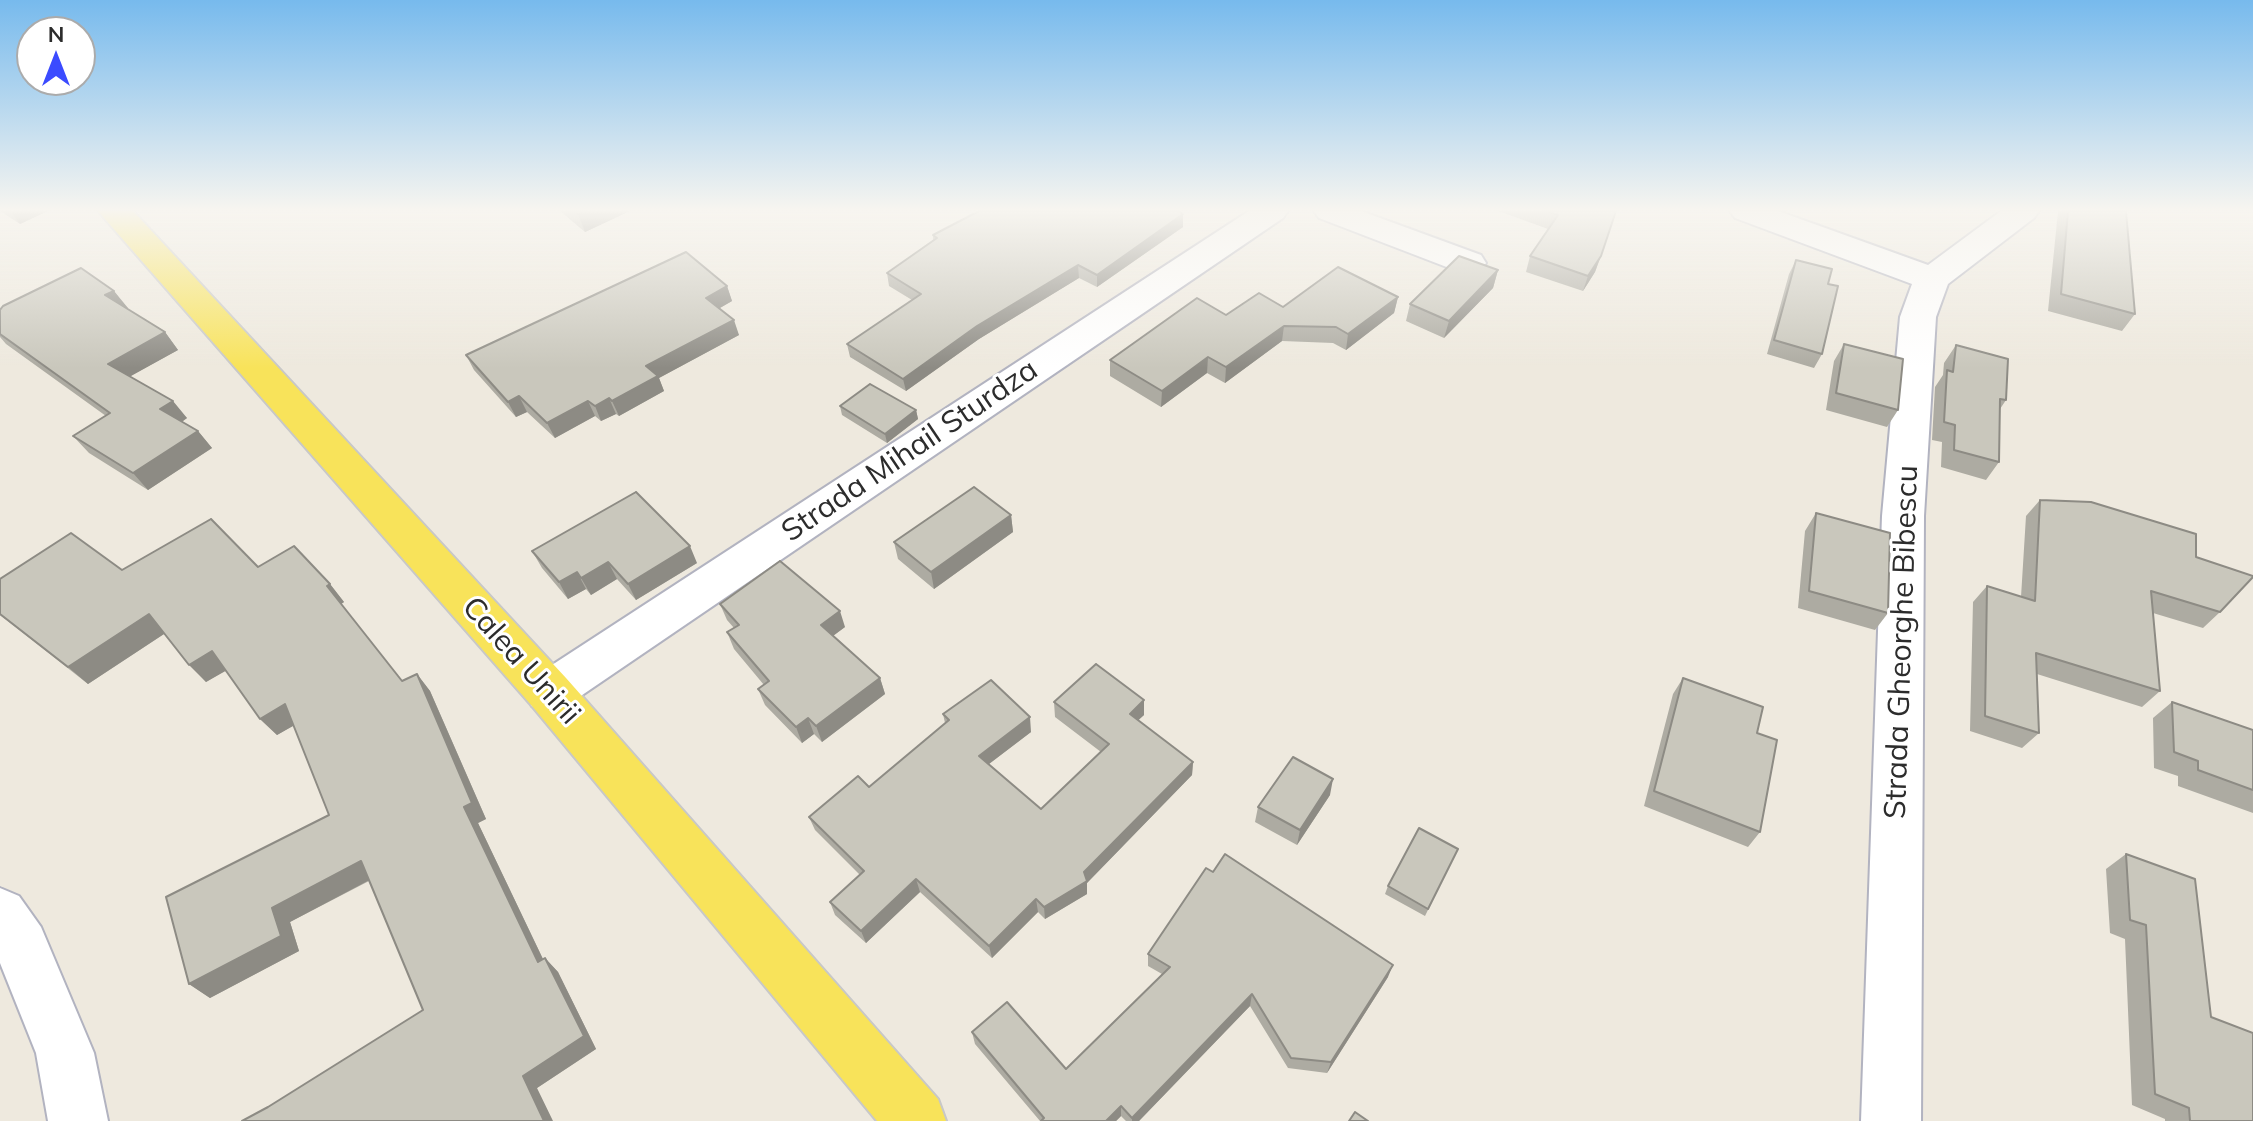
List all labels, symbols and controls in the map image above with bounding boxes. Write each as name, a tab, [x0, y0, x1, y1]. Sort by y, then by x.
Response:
north arrow	[16, 16, 96, 96]
text: N	[48, 20, 64, 48]
street label: Strada Mihail Sturdza	[775, 352, 1045, 550]
street label: Strada Gheorghe Bibescu	[1878, 464, 1926, 820]
street label: Calea Unirii	[454, 590, 588, 732]

